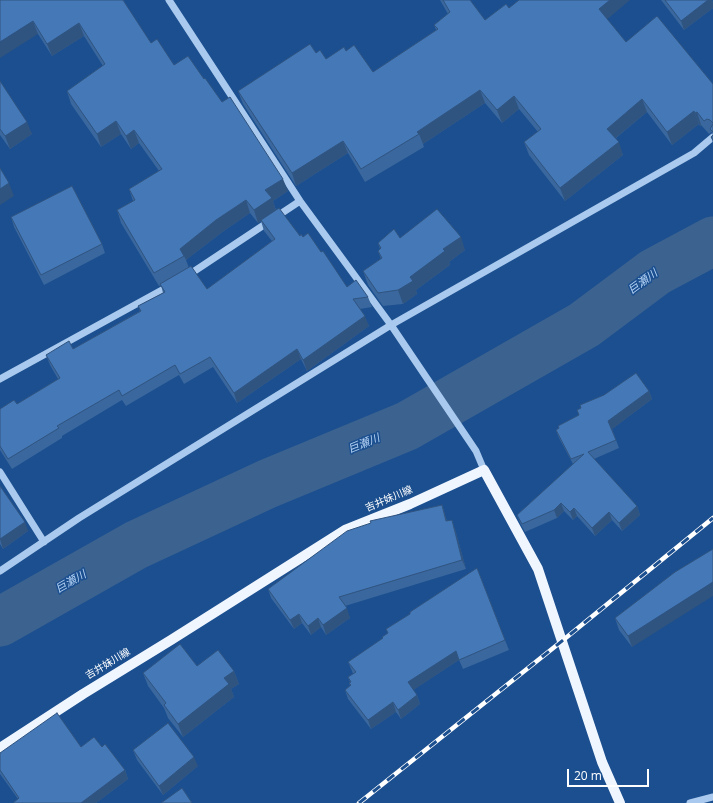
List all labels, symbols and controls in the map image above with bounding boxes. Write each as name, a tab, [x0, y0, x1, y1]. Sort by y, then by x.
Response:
water label: 巨瀬川	[626, 267, 660, 297]
water label: 巨瀬川	[346, 432, 382, 456]
street label: 吉井妹川線	[364, 484, 414, 514]
water label: 巨瀬川	[53, 568, 89, 596]
street label: 吉井妹川線	[83, 646, 133, 682]
scale bar	[569, 761, 651, 787]
text: 20 m	[574, 767, 602, 784]

